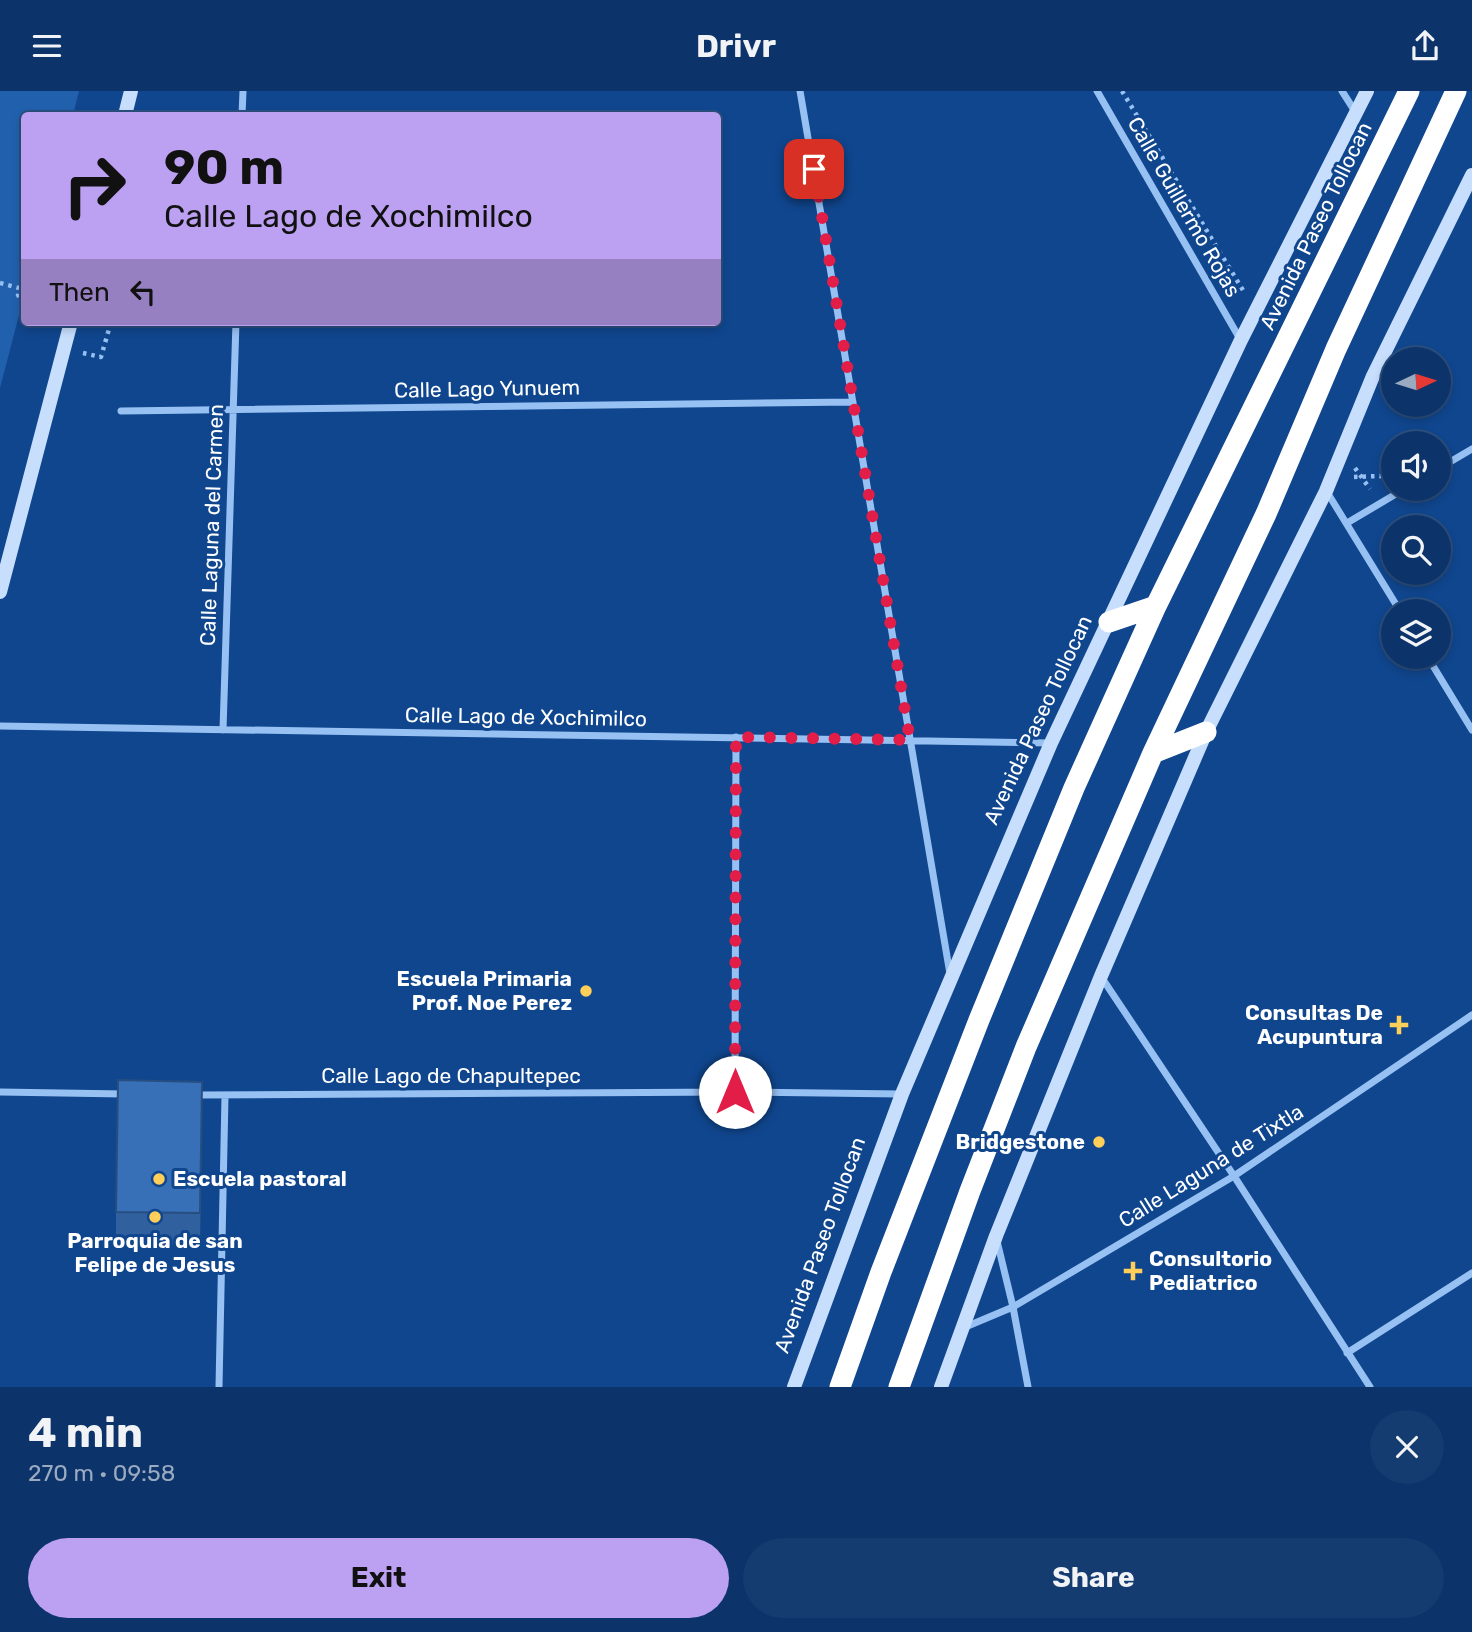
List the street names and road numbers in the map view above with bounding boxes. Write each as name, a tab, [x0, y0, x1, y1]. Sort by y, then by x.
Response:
street label: Calle Guillermo Rojas	[1123, 112, 1246, 301]
street label: Avenida Paseo Tollocan	[1254, 118, 1377, 334]
street label: Calle Lago Yunuem	[394, 374, 580, 403]
street label: Calle Laguna del Carmen	[195, 404, 228, 646]
street label: Avenida Paseo Tollocan	[978, 611, 1097, 828]
street label: Calle Lago de Xochimilco	[405, 702, 647, 731]
street label: Calle Lago de Chapultepec	[321, 1063, 581, 1088]
street label: Calle Laguna de Tixtla	[1114, 1099, 1308, 1233]
street label: Avenida Paseo Tollocan	[769, 1133, 870, 1356]

